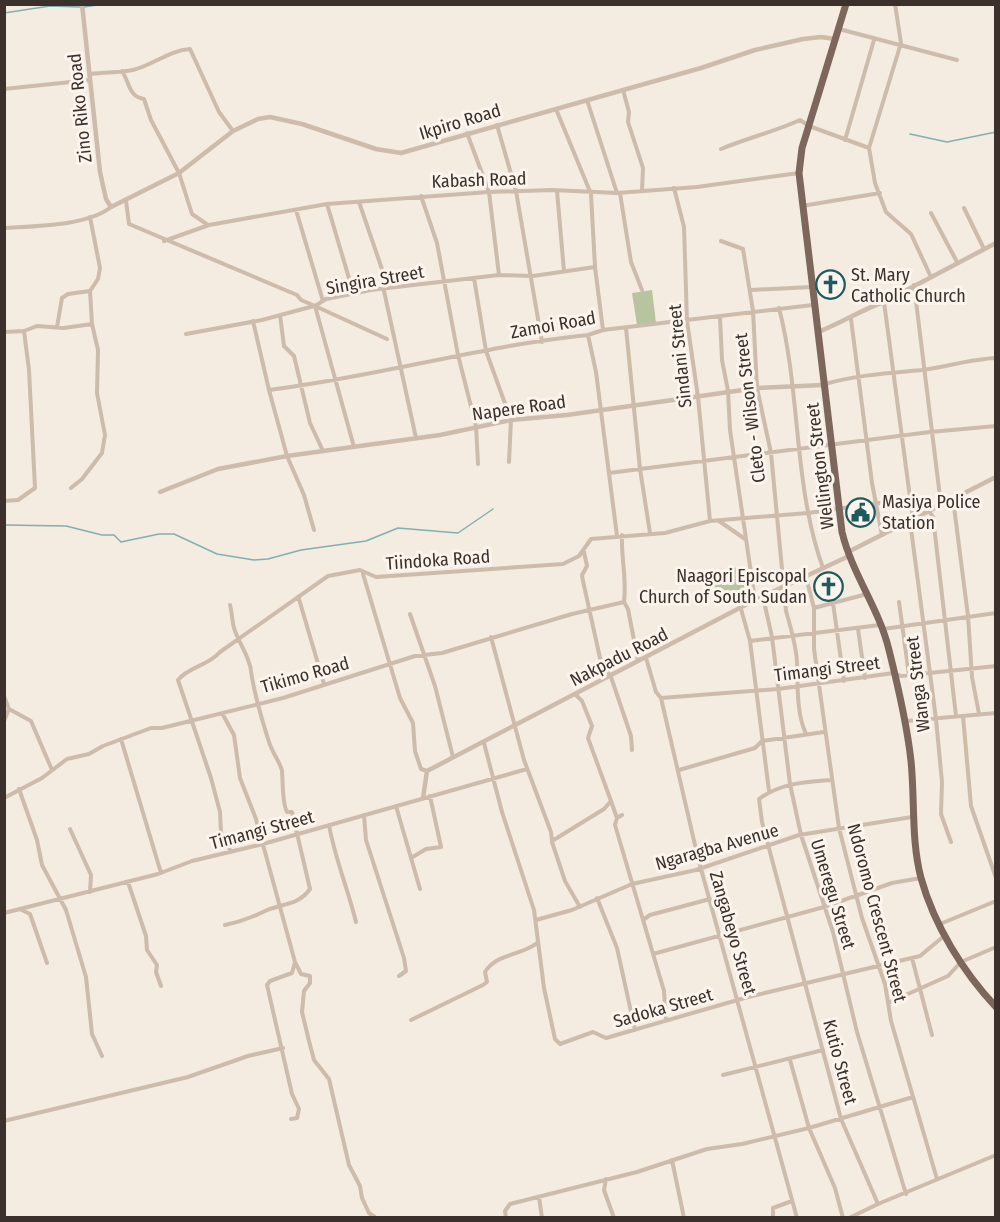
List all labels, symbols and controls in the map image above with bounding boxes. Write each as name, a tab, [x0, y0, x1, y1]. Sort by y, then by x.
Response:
street label: Zino Riko Road	[63, 52, 97, 164]
street label: Ikpiro Road	[417, 99, 503, 145]
street label: Kabash Road	[431, 167, 527, 193]
street label: Singira Street	[324, 261, 426, 299]
place label: St. Mary Catholic Church	[851, 264, 966, 307]
church icon: St. Mary Catholic Church	[814, 269, 846, 301]
street label: Sindani Street	[664, 303, 696, 409]
street label: Zamoi Road	[509, 307, 597, 343]
street label: Cleto - Wilson Street	[730, 332, 770, 484]
street label: Napere Road	[471, 391, 567, 425]
street label: Wellington Street	[801, 401, 839, 530]
place label: Masiya Police Station	[882, 491, 981, 534]
public building icon: Masiya Police Station	[845, 496, 877, 528]
street label: Tiindoka Road	[385, 545, 491, 575]
place label: Naagori Episcopal Church of South Sudan	[639, 565, 807, 608]
church icon: Naagori Episcopal Church of South Sudan	[812, 570, 844, 602]
street label: Nakpadu Road	[566, 623, 672, 691]
street label: Wanga Street	[901, 635, 935, 733]
street label: Tikimo Road	[258, 652, 352, 698]
street label: Timangi Street	[773, 652, 881, 686]
street label: Timangi Street	[208, 806, 316, 854]
street label: Ngaragba Avenue	[653, 819, 781, 875]
street label: Ndoromo Crescent Street	[843, 821, 911, 1005]
street label: Umeregu Street	[806, 836, 860, 952]
street label: Zangabeyo Street	[705, 869, 761, 998]
street label: Sadoka Street	[611, 983, 715, 1033]
street label: Kutio Street	[818, 1017, 862, 1107]

